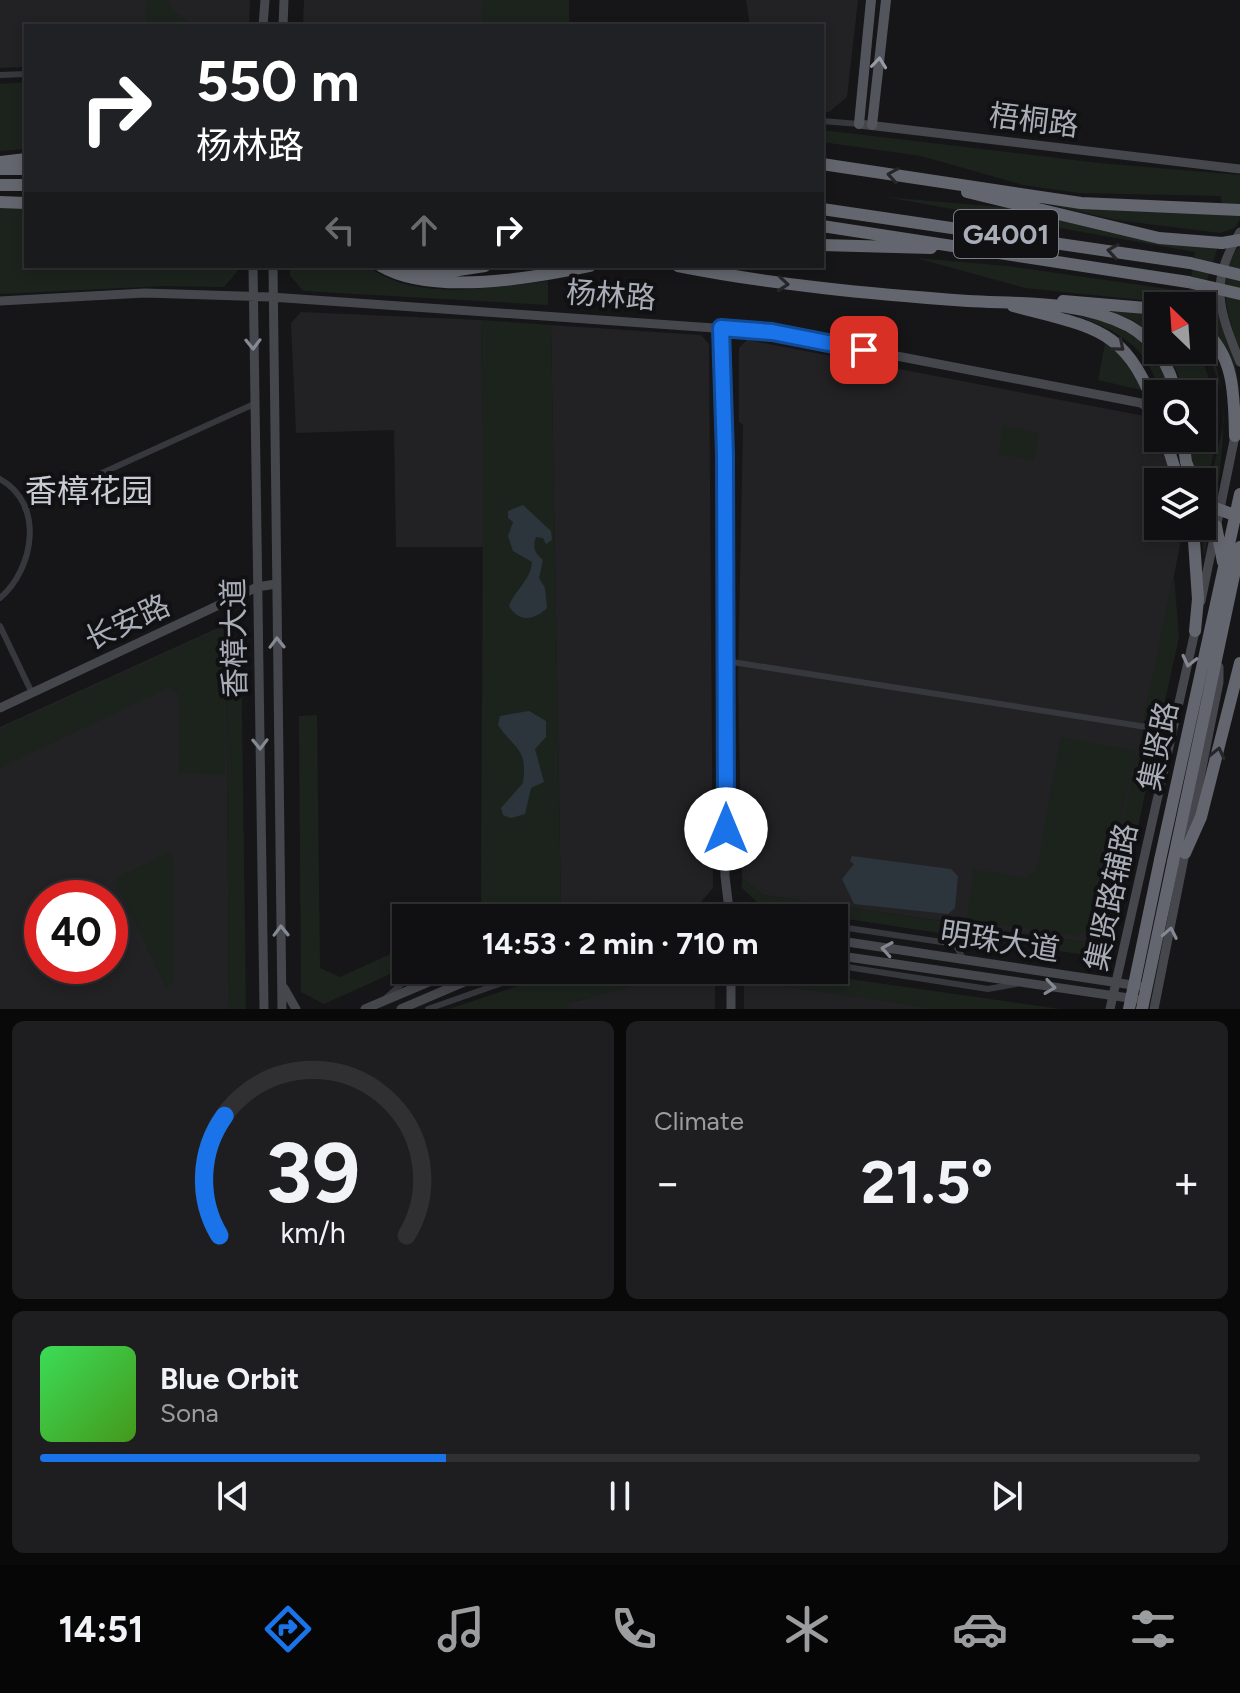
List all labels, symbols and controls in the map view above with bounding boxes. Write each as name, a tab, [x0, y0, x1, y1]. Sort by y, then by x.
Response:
text: 550 m	[196, 48, 360, 115]
icon: right	[64, 56, 168, 160]
one-way arrow	[870, 56, 887, 69]
street label: 梧桐路	[987, 96, 1081, 144]
text: 杨林路	[196, 124, 304, 167]
one-way arrow	[887, 167, 900, 184]
icon: left	[318, 208, 362, 252]
icon: ahead	[402, 208, 446, 252]
icon: right	[486, 208, 530, 252]
road number: G4001	[954, 210, 1058, 258]
one-way arrow	[1107, 243, 1120, 260]
street label: 杨林路	[565, 273, 657, 317]
one-way arrow	[777, 275, 790, 292]
north arrow	[1144, 292, 1216, 364]
map controls	[1144, 292, 1216, 540]
pin	[830, 316, 898, 384]
icon: arrive	[842, 328, 886, 372]
one-way arrow	[1109, 336, 1124, 351]
one-way arrow	[244, 338, 262, 351]
button: search	[1144, 380, 1216, 452]
button: layers	[1144, 468, 1216, 540]
district label: 香樟花园	[25, 472, 153, 510]
street label: 香樟大道	[214, 578, 254, 698]
street label: 长安路	[78, 586, 176, 658]
one-way arrow	[268, 636, 285, 649]
one-way arrow	[1181, 653, 1198, 667]
street label: 集贤路	[1131, 698, 1185, 794]
one-way arrow	[251, 738, 269, 751]
one-way arrow	[1209, 746, 1226, 760]
position arrow	[684, 787, 768, 871]
street label: 集贤路辅路	[1077, 820, 1145, 974]
speed limit sign: 40	[24, 880, 128, 984]
street label: 明珠大道	[938, 913, 1062, 969]
one-way arrow	[272, 924, 290, 937]
text: 14:53 · 2 min · 710 m	[482, 925, 758, 962]
one-way arrow	[1160, 926, 1177, 939]
one-way arrow	[880, 941, 894, 958]
one-way arrow	[1043, 978, 1057, 995]
text: Climate	[654, 1105, 744, 1137]
text: 39	[266, 1123, 360, 1223]
text: 21.5°	[861, 1146, 993, 1218]
text: −	[654, 1156, 681, 1209]
text: +	[1173, 1156, 1200, 1209]
text: km/h	[280, 1216, 346, 1250]
text: Blue Orbit	[160, 1360, 299, 1397]
text: Sona	[160, 1397, 219, 1429]
icon: previous	[211, 1474, 255, 1518]
icon: pause	[598, 1474, 642, 1518]
icon: next	[985, 1474, 1029, 1518]
icon: directions	[260, 1601, 316, 1657]
icon: music	[433, 1601, 489, 1657]
icon: phone	[606, 1601, 662, 1657]
icon: climate	[779, 1601, 835, 1657]
icon: car	[952, 1601, 1008, 1657]
icon: filters	[1125, 1601, 1181, 1657]
text: 14:51	[59, 1608, 143, 1651]

